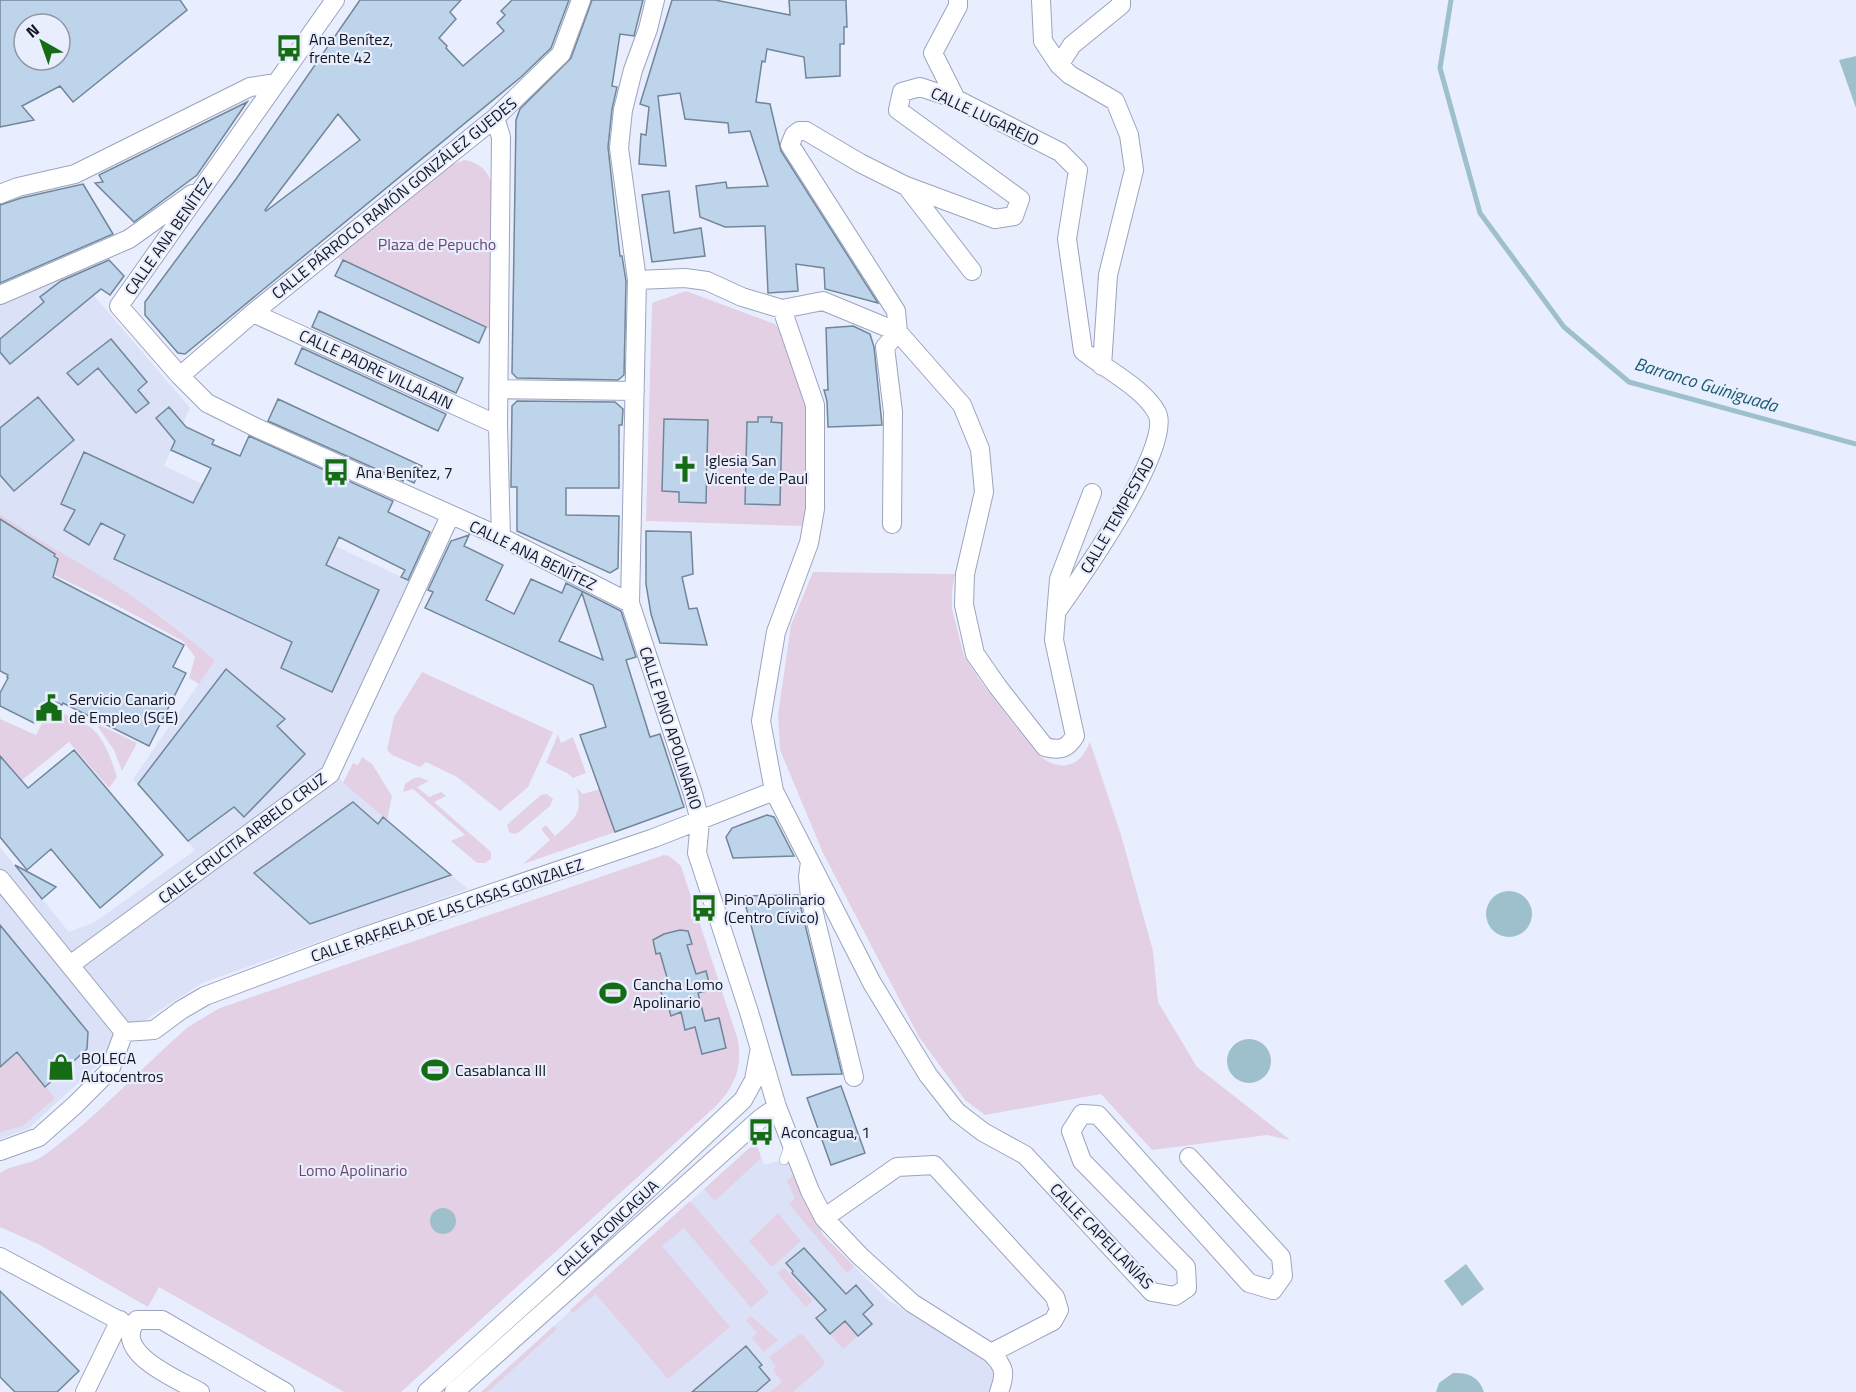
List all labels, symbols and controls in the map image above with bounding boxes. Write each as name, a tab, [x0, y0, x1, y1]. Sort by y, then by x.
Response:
north arrow	[12, 12, 72, 72]
text: N	[20, 18, 44, 43]
place label: Ana Benítez, frente 42	[309, 27, 393, 69]
bus stop icon: Ana Benítez, frente 42	[274, 33, 304, 63]
street label: CALLE LUGAREJO	[927, 80, 1043, 152]
street label: CALLE PÁRROCO RAMÓN GONZÁLEZ GUEDES	[266, 91, 522, 305]
street label: CALLE ANA BENÍTEZ	[118, 172, 218, 300]
park label: Plaza de Pepucho	[378, 232, 496, 256]
street label: CALLE PADRE VILLALAIN	[295, 323, 457, 415]
water label: Barranco Guiniguada	[1631, 350, 1782, 419]
place label: Iglesia San Vicente de Paul	[705, 448, 808, 490]
street label: CALLE TEMPESTAD	[1074, 452, 1160, 578]
church icon: Iglesia San Vicente de Paul	[670, 454, 700, 484]
bus stop icon: Ana Benítez, 7	[321, 457, 351, 487]
place label: Ana Benítez, 7	[356, 460, 453, 484]
street label: CALLE ANA BENÍTEZ	[465, 514, 601, 596]
street label: CALLE PINO APOLINARIO	[633, 643, 709, 813]
place label: Servicio Canario de Empleo (SCE)	[69, 687, 178, 729]
public building icon: Servicio Canario de Empleo (SCE)	[34, 693, 64, 723]
street label: CALLE CRUCITA ARBELO CRUZ	[153, 767, 331, 909]
street label: CALLE RAFAELA DE LAS CASAS GONZALEZ	[307, 852, 587, 968]
place label: Pino Apolinario (Centro Cívico)	[724, 887, 825, 929]
bus stop icon: Pino Apolinario (Centro Cívico)	[689, 893, 719, 923]
place label: Cancha Lomo Apolinario	[633, 972, 723, 1014]
sports icon: Cancha Lomo Apolinario	[598, 978, 628, 1008]
place label: BOLECA Autocentros	[81, 1046, 163, 1088]
shop icon: BOLECA Autocentros	[46, 1052, 76, 1082]
sports icon: Casablanca III	[420, 1055, 450, 1085]
place label: Casablanca III	[455, 1058, 546, 1082]
bus stop icon: Aconcagua, 1	[746, 1117, 776, 1147]
place label: Aconcagua, 1	[781, 1120, 870, 1144]
park label: Lomo Apolinario	[298, 1158, 408, 1182]
street label: CALLE ACONCAGUA	[550, 1174, 664, 1282]
street label: CALLE CAPELLANÍAS	[1045, 1177, 1159, 1295]

